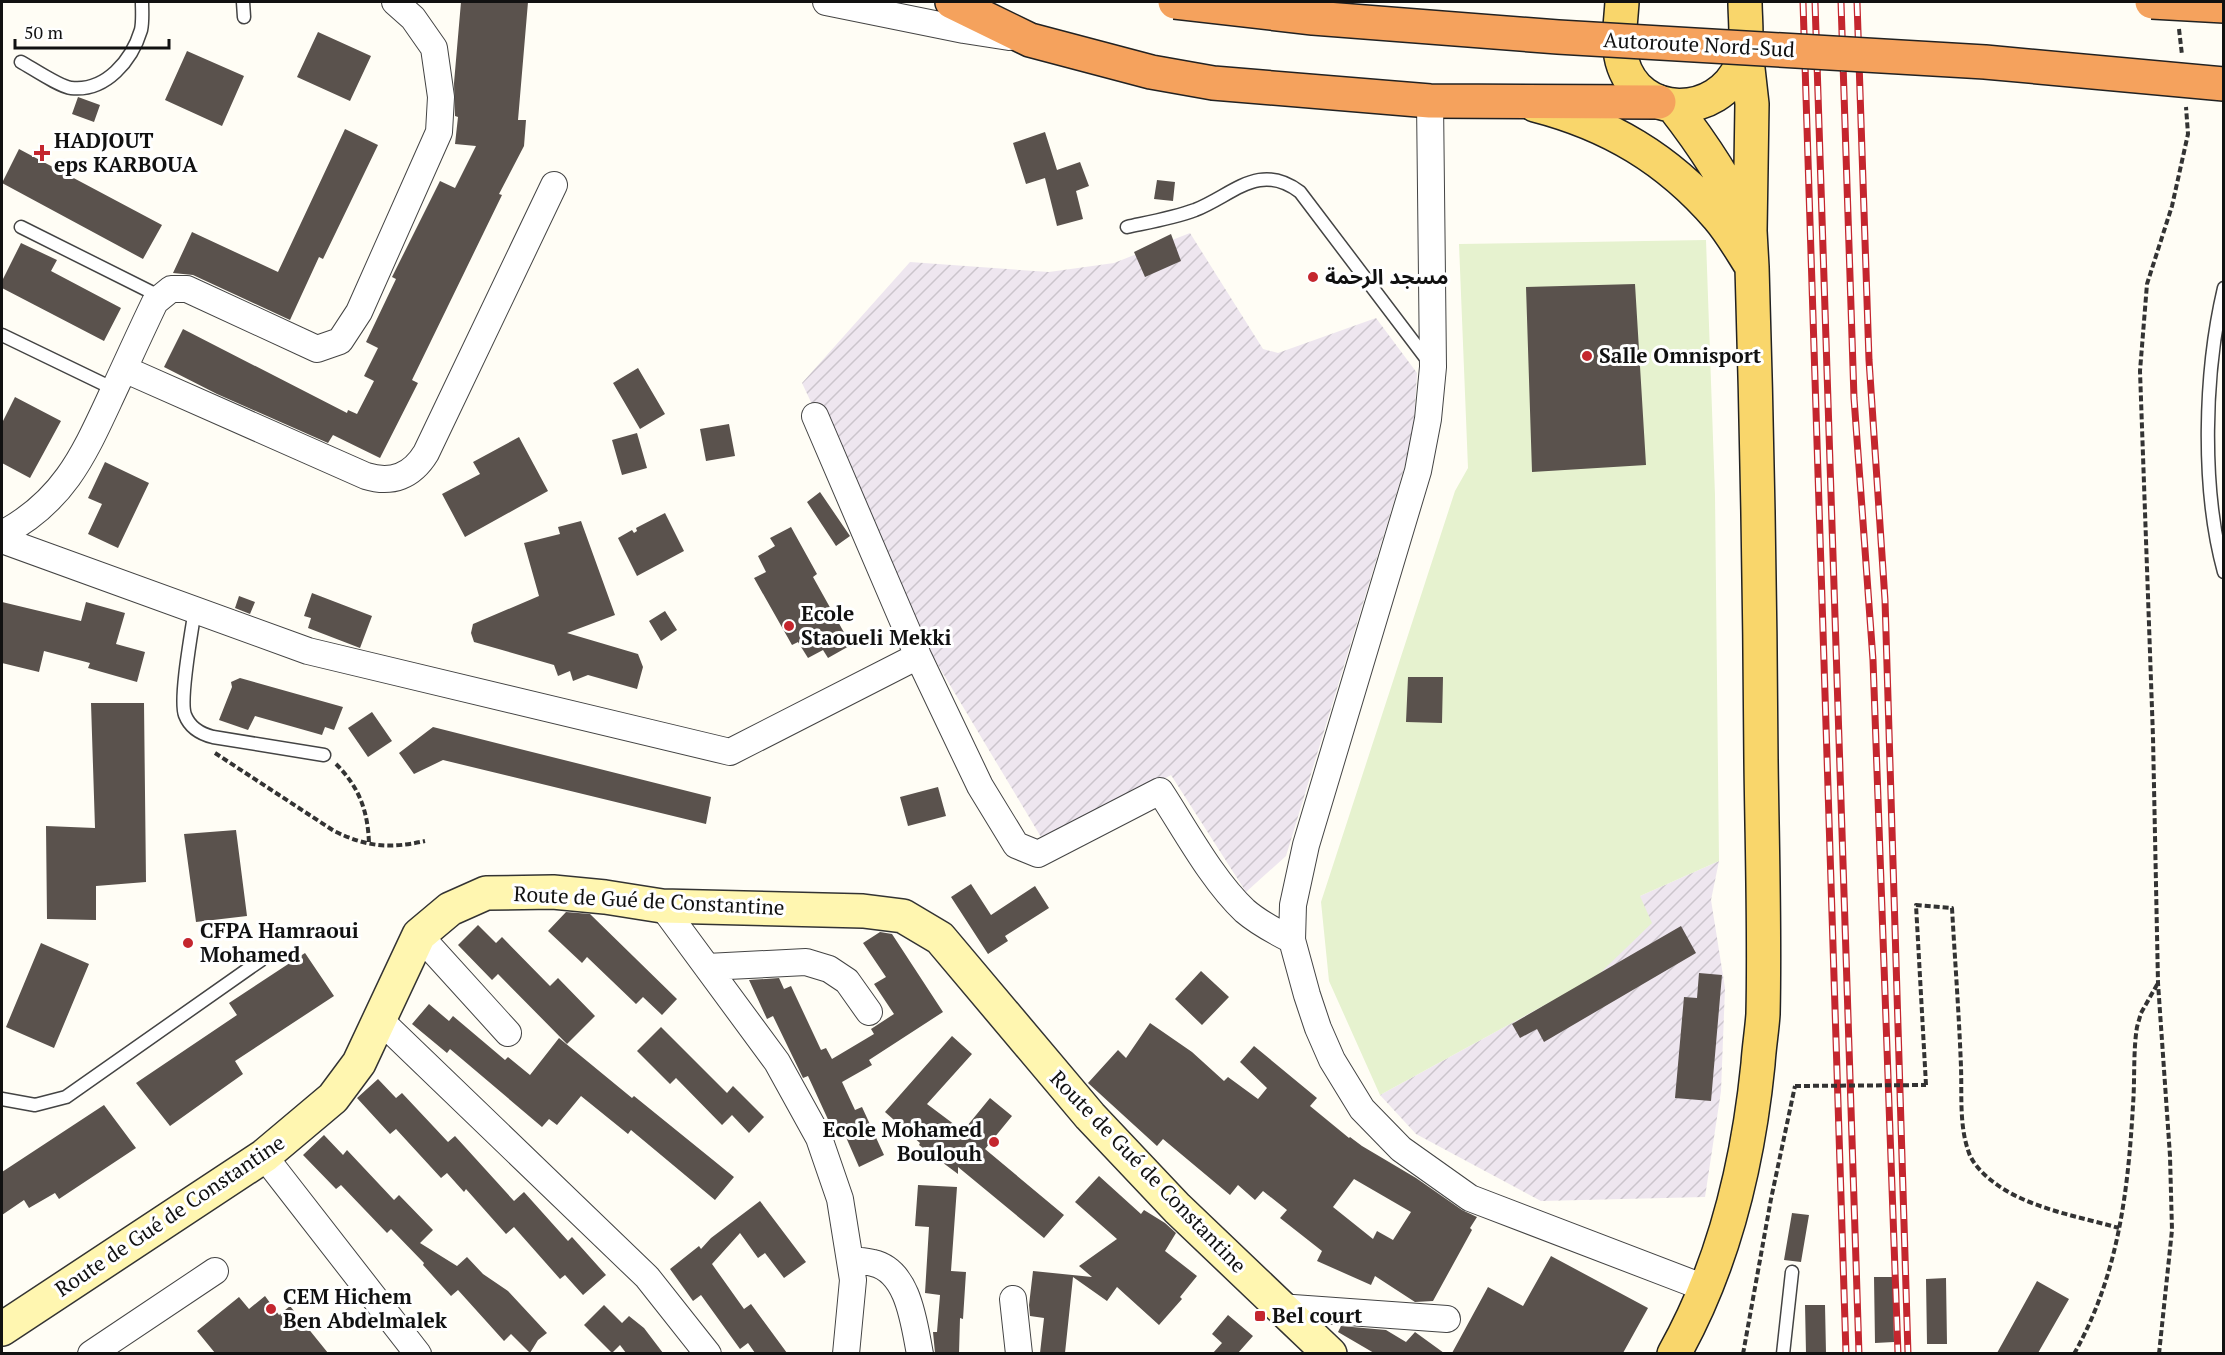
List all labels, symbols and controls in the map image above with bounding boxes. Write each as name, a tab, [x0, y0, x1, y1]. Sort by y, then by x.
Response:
scale bar	[15, 12, 170, 50]
text: 50 m	[24, 20, 64, 44]
street label: Autoroute Nord-Sud	[1603, 25, 1796, 63]
place label: HADJOUT eps KARBOUA	[54, 126, 198, 178]
marker: HADJOUT eps KARBOUA	[35, 146, 49, 160]
place label: مسجد الرحمة	[1325, 262, 1449, 290]
marker: مسجد الرحمة	[1306, 270, 1320, 284]
place label: Salle Omnisport	[1599, 341, 1762, 369]
marker: Salle Omnisport	[1580, 349, 1594, 363]
place label: Ecole Staoueli Mekki	[801, 599, 952, 651]
marker: Ecole Staoueli Mekki	[782, 619, 796, 633]
street label: Route de Gué de Constantine	[513, 879, 785, 921]
place label: CFPA Hamraoui Mohamed	[200, 916, 359, 968]
marker: CFPA Hamraoui Mohamed	[181, 936, 195, 950]
street label: Route de Gué de Constantine	[1044, 1064, 1253, 1279]
place label: Ecole Mohamed Boulouh	[823, 1115, 983, 1167]
street label: Route de Gué de Constantine	[49, 1128, 290, 1303]
marker: Ecole Mohamed Boulouh	[987, 1135, 1001, 1149]
place label: CEM Hichem Ben Abdelmalek	[283, 1282, 448, 1334]
place label: Bel court	[1272, 1301, 1363, 1329]
marker: CEM Hichem Ben Abdelmalek	[264, 1302, 278, 1316]
marker: Bel court	[1253, 1309, 1267, 1323]

